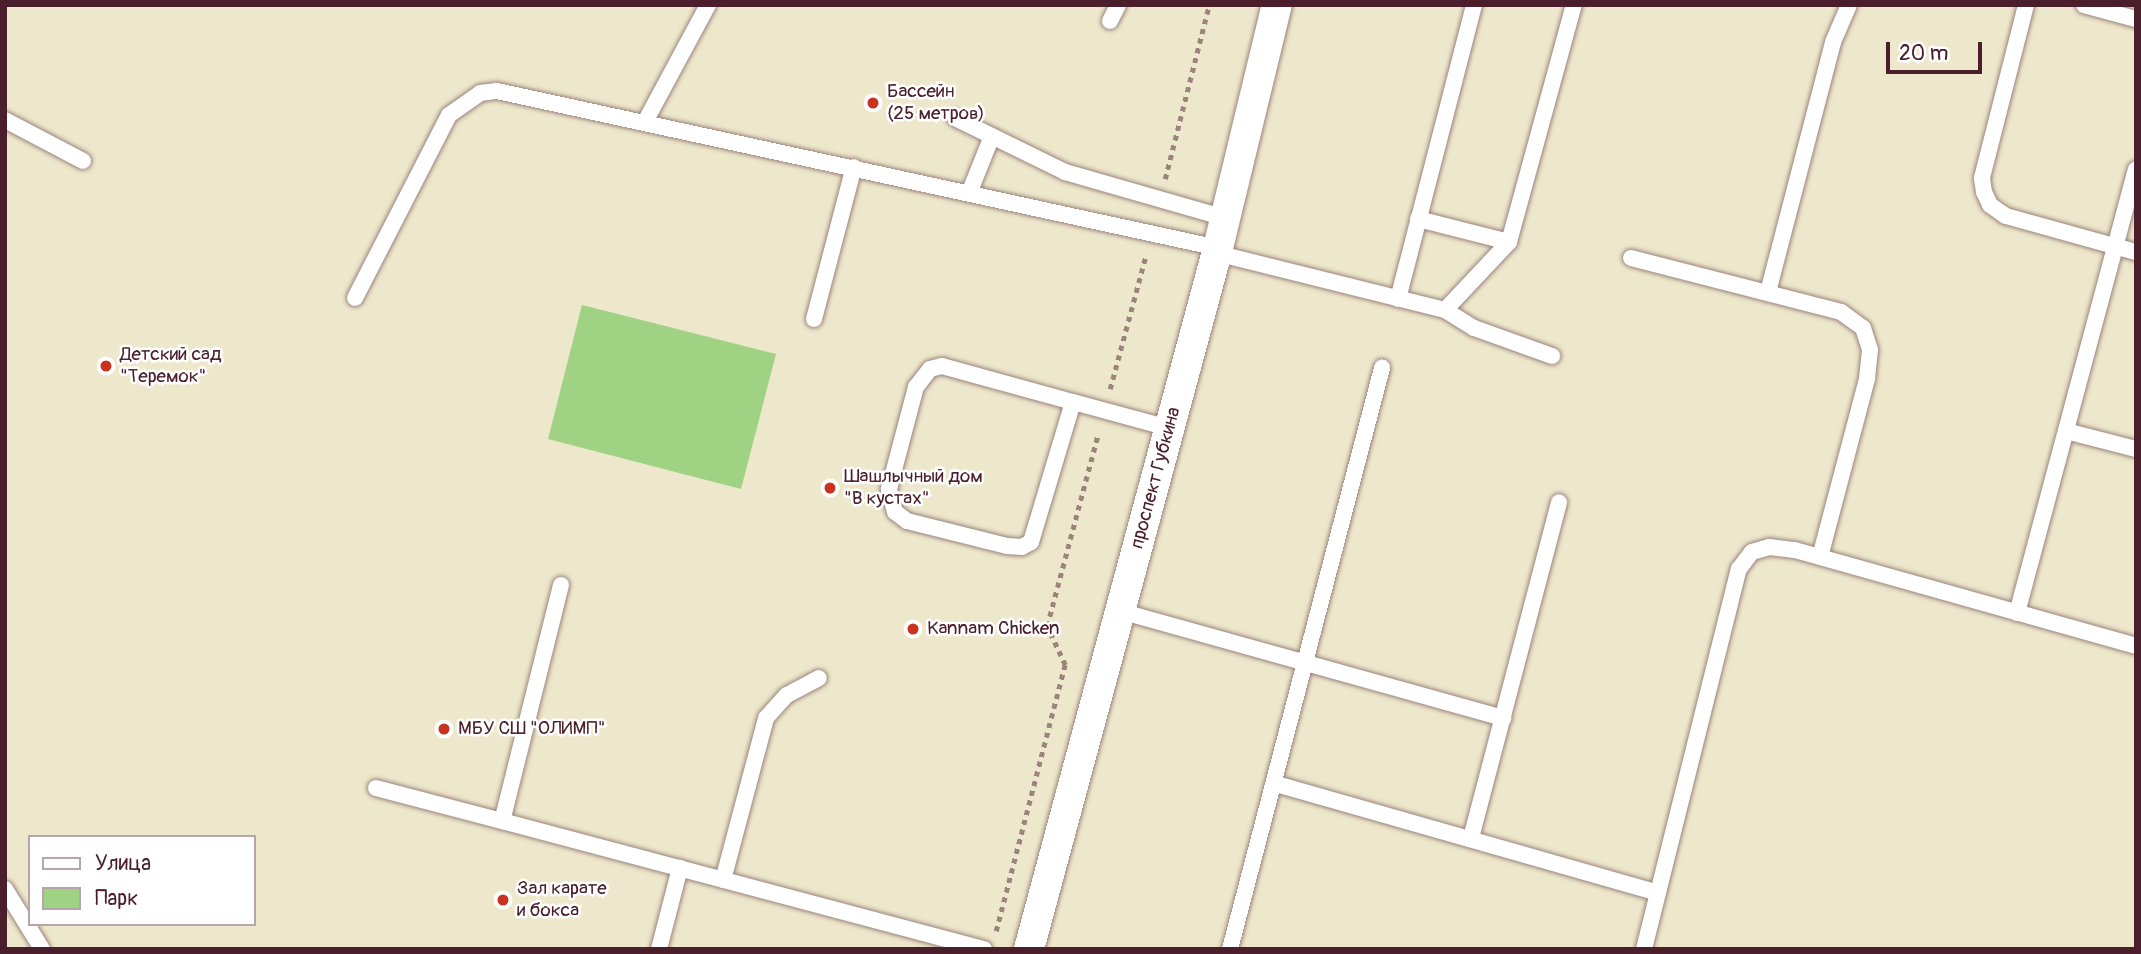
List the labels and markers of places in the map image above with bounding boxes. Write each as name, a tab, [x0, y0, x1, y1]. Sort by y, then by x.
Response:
place label: Бассейн (25 метров)	[887, 81, 985, 125]
marker: Бассейн (25 метров)	[865, 95, 881, 111]
place label: Детский сад "Теремок"	[120, 344, 221, 388]
marker: Детский сад "Теремок"	[98, 358, 114, 374]
place label: Шашлычный дом "В кустах"	[844, 466, 983, 510]
marker: Шашлычный дом "В кустах"	[822, 480, 838, 496]
place label: Kannam Chicken	[927, 618, 1060, 640]
marker: Kannam Chicken	[905, 621, 921, 637]
place label: МБУ СШ "ОЛИМП"	[458, 718, 605, 740]
marker: МБУ СШ "ОЛИМП"	[436, 721, 452, 737]
place label: Зал карате и бокса	[517, 878, 607, 922]
marker: Зал карате и бокса	[495, 892, 511, 908]

